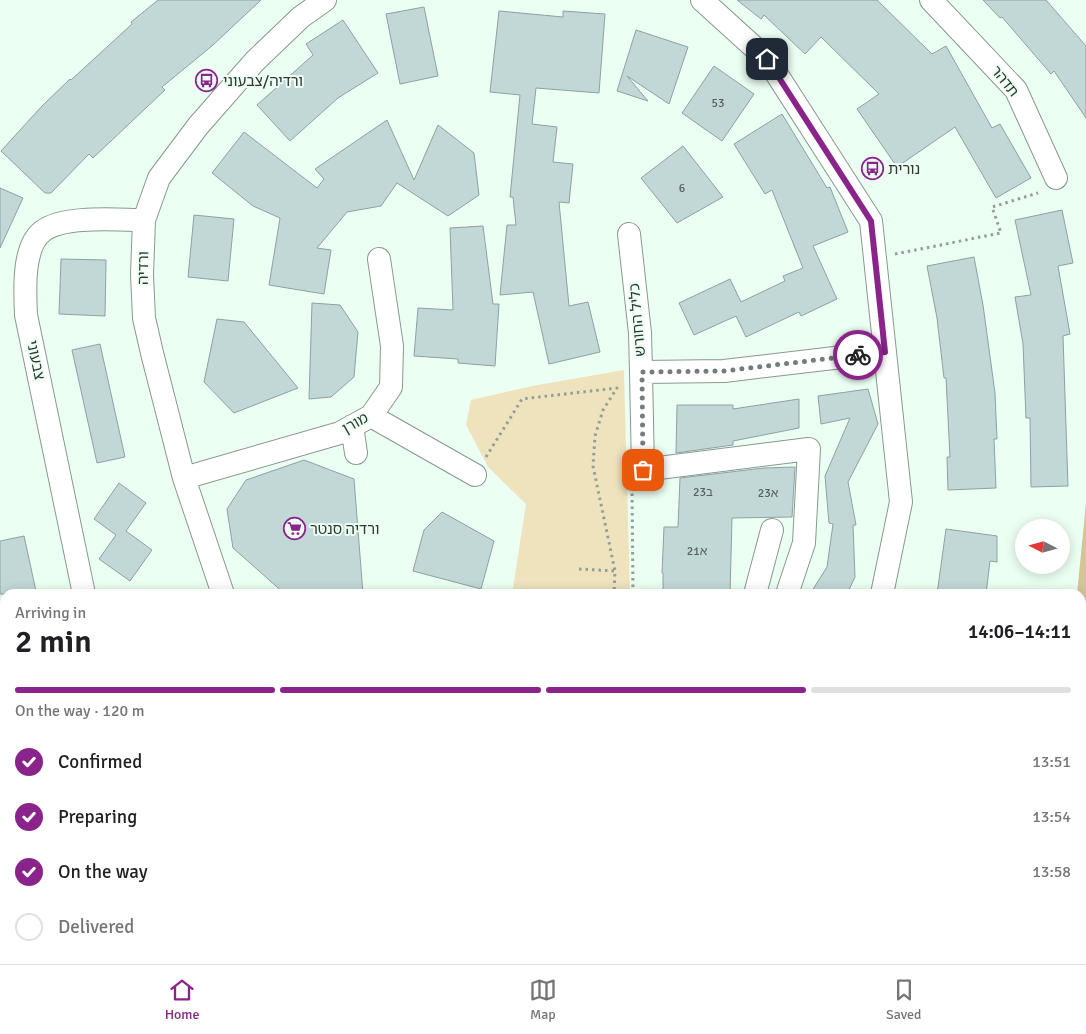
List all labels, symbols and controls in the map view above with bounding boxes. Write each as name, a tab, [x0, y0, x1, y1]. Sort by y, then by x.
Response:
pin	[746, 38, 788, 80]
icon: home	[753, 45, 781, 73]
street label: תדהר	[987, 62, 1023, 100]
bus stop icon: ורדיה/צבעוני	[195, 69, 219, 93]
place label: ורדיה/צבעוני	[223, 72, 303, 90]
house number: 53	[712, 96, 724, 111]
bus stop icon: נורית	[860, 157, 884, 181]
place label: נורית	[888, 160, 920, 178]
house number: 6	[679, 181, 685, 196]
street label: ורדיה	[134, 251, 152, 285]
street label: כליל החורש	[625, 282, 649, 357]
courier	[833, 330, 883, 380]
street label: צבעוני	[23, 339, 49, 381]
icon: bike	[844, 341, 872, 369]
street label: מורן	[339, 408, 371, 438]
pin	[622, 449, 664, 491]
icon: bag	[629, 456, 657, 484]
house number: 23ב	[693, 485, 713, 500]
house number: 23א	[758, 486, 779, 501]
supermarket icon: ורדיה סנטר	[282, 517, 306, 541]
north arrow	[1015, 519, 1070, 574]
map controls	[1015, 519, 1070, 574]
place label: ורדיה סנטר	[310, 520, 379, 538]
house number: 21א	[687, 544, 708, 559]
text: Arriving in	[15, 603, 86, 623]
text: 14:06–14:11	[968, 620, 1071, 644]
text: 2 min	[15, 622, 92, 661]
text: On the way · 120 m	[15, 701, 145, 721]
icon: check	[15, 748, 43, 776]
text: Confirmed	[58, 750, 142, 774]
text: 13:51	[1032, 752, 1071, 772]
icon: check	[15, 803, 43, 831]
text: Preparing	[58, 805, 137, 829]
text: 13:54	[1032, 807, 1071, 827]
icon: check	[15, 858, 43, 886]
text: On the way	[58, 860, 148, 884]
text: 13:58	[1032, 862, 1071, 882]
text: Delivered	[58, 915, 134, 939]
tab: Home	[165, 976, 200, 1023]
tab: Map	[529, 976, 557, 1023]
tab: Saved	[886, 976, 921, 1023]

